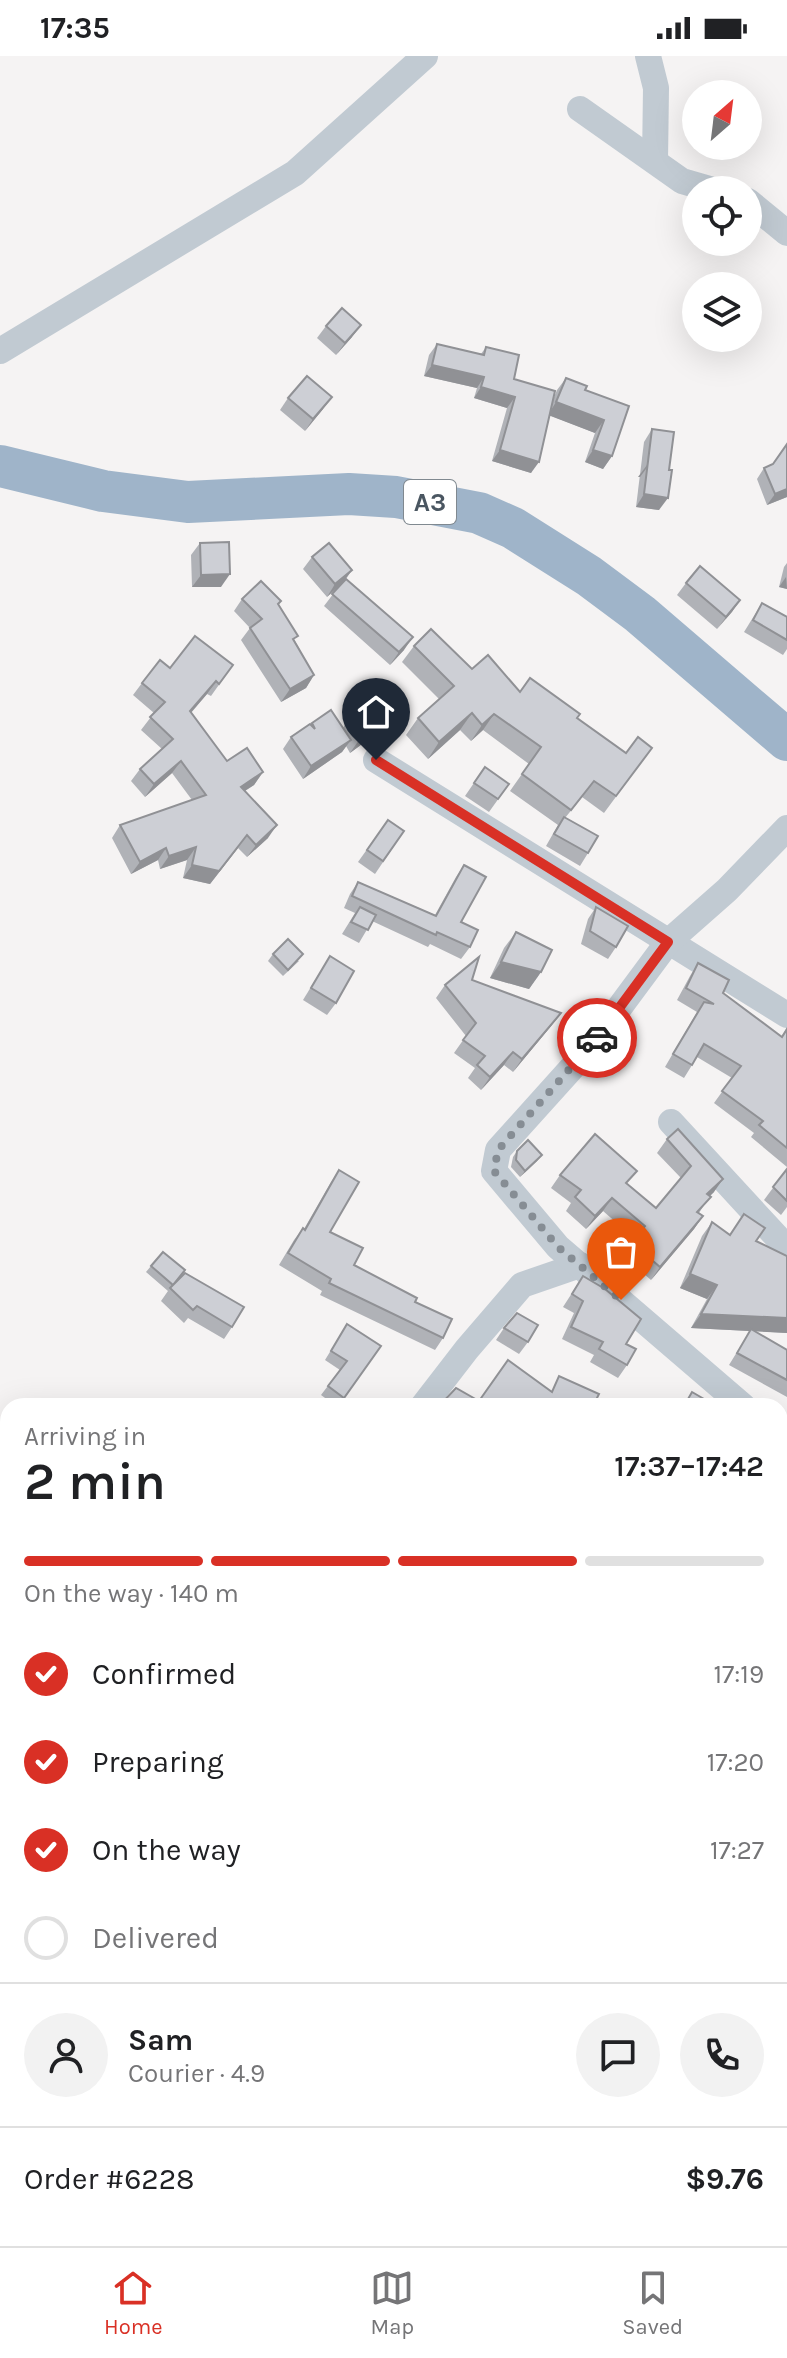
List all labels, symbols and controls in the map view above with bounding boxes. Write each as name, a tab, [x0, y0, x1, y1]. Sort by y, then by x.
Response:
text: 17:35	[40, 10, 110, 46]
north arrow	[682, 80, 762, 160]
map controls	[682, 80, 762, 352]
button: locate	[682, 176, 762, 256]
button: layers	[682, 272, 762, 352]
road number: A3	[404, 480, 456, 524]
pin	[342, 678, 410, 760]
icon: home	[354, 690, 398, 734]
courier	[557, 998, 637, 1078]
icon: car	[575, 1016, 619, 1060]
pin	[587, 1218, 655, 1300]
icon: bag	[599, 1230, 643, 1274]
text: Arriving in	[24, 1421, 146, 1452]
text: 17:37–17:42	[614, 1448, 764, 1484]
text: 2 min	[24, 1451, 166, 1512]
text: On the way · 140 m	[24, 1578, 239, 1609]
icon: check	[24, 1652, 68, 1696]
text: Confirmed	[92, 1656, 236, 1692]
text: 17:19	[714, 1659, 764, 1690]
icon: check	[24, 1740, 68, 1784]
text: Preparing	[92, 1744, 224, 1780]
text: 17:20	[707, 1747, 764, 1778]
icon: check	[24, 1828, 68, 1872]
text: On the way	[92, 1832, 241, 1868]
text: 17:27	[710, 1835, 764, 1866]
text: Delivered	[92, 1920, 219, 1956]
button: person	[24, 2013, 108, 2097]
button: chat	[576, 2013, 660, 2097]
button: phone	[680, 2013, 764, 2097]
text: Sam	[128, 2022, 193, 2058]
text: Courier · 4.9	[128, 2058, 265, 2089]
text: Order #6228	[24, 2161, 195, 2197]
text: $9.76	[685, 2161, 764, 2197]
tab: Home	[104, 2266, 163, 2340]
tab: Map	[370, 2266, 414, 2340]
tab: Saved	[622, 2266, 683, 2340]

